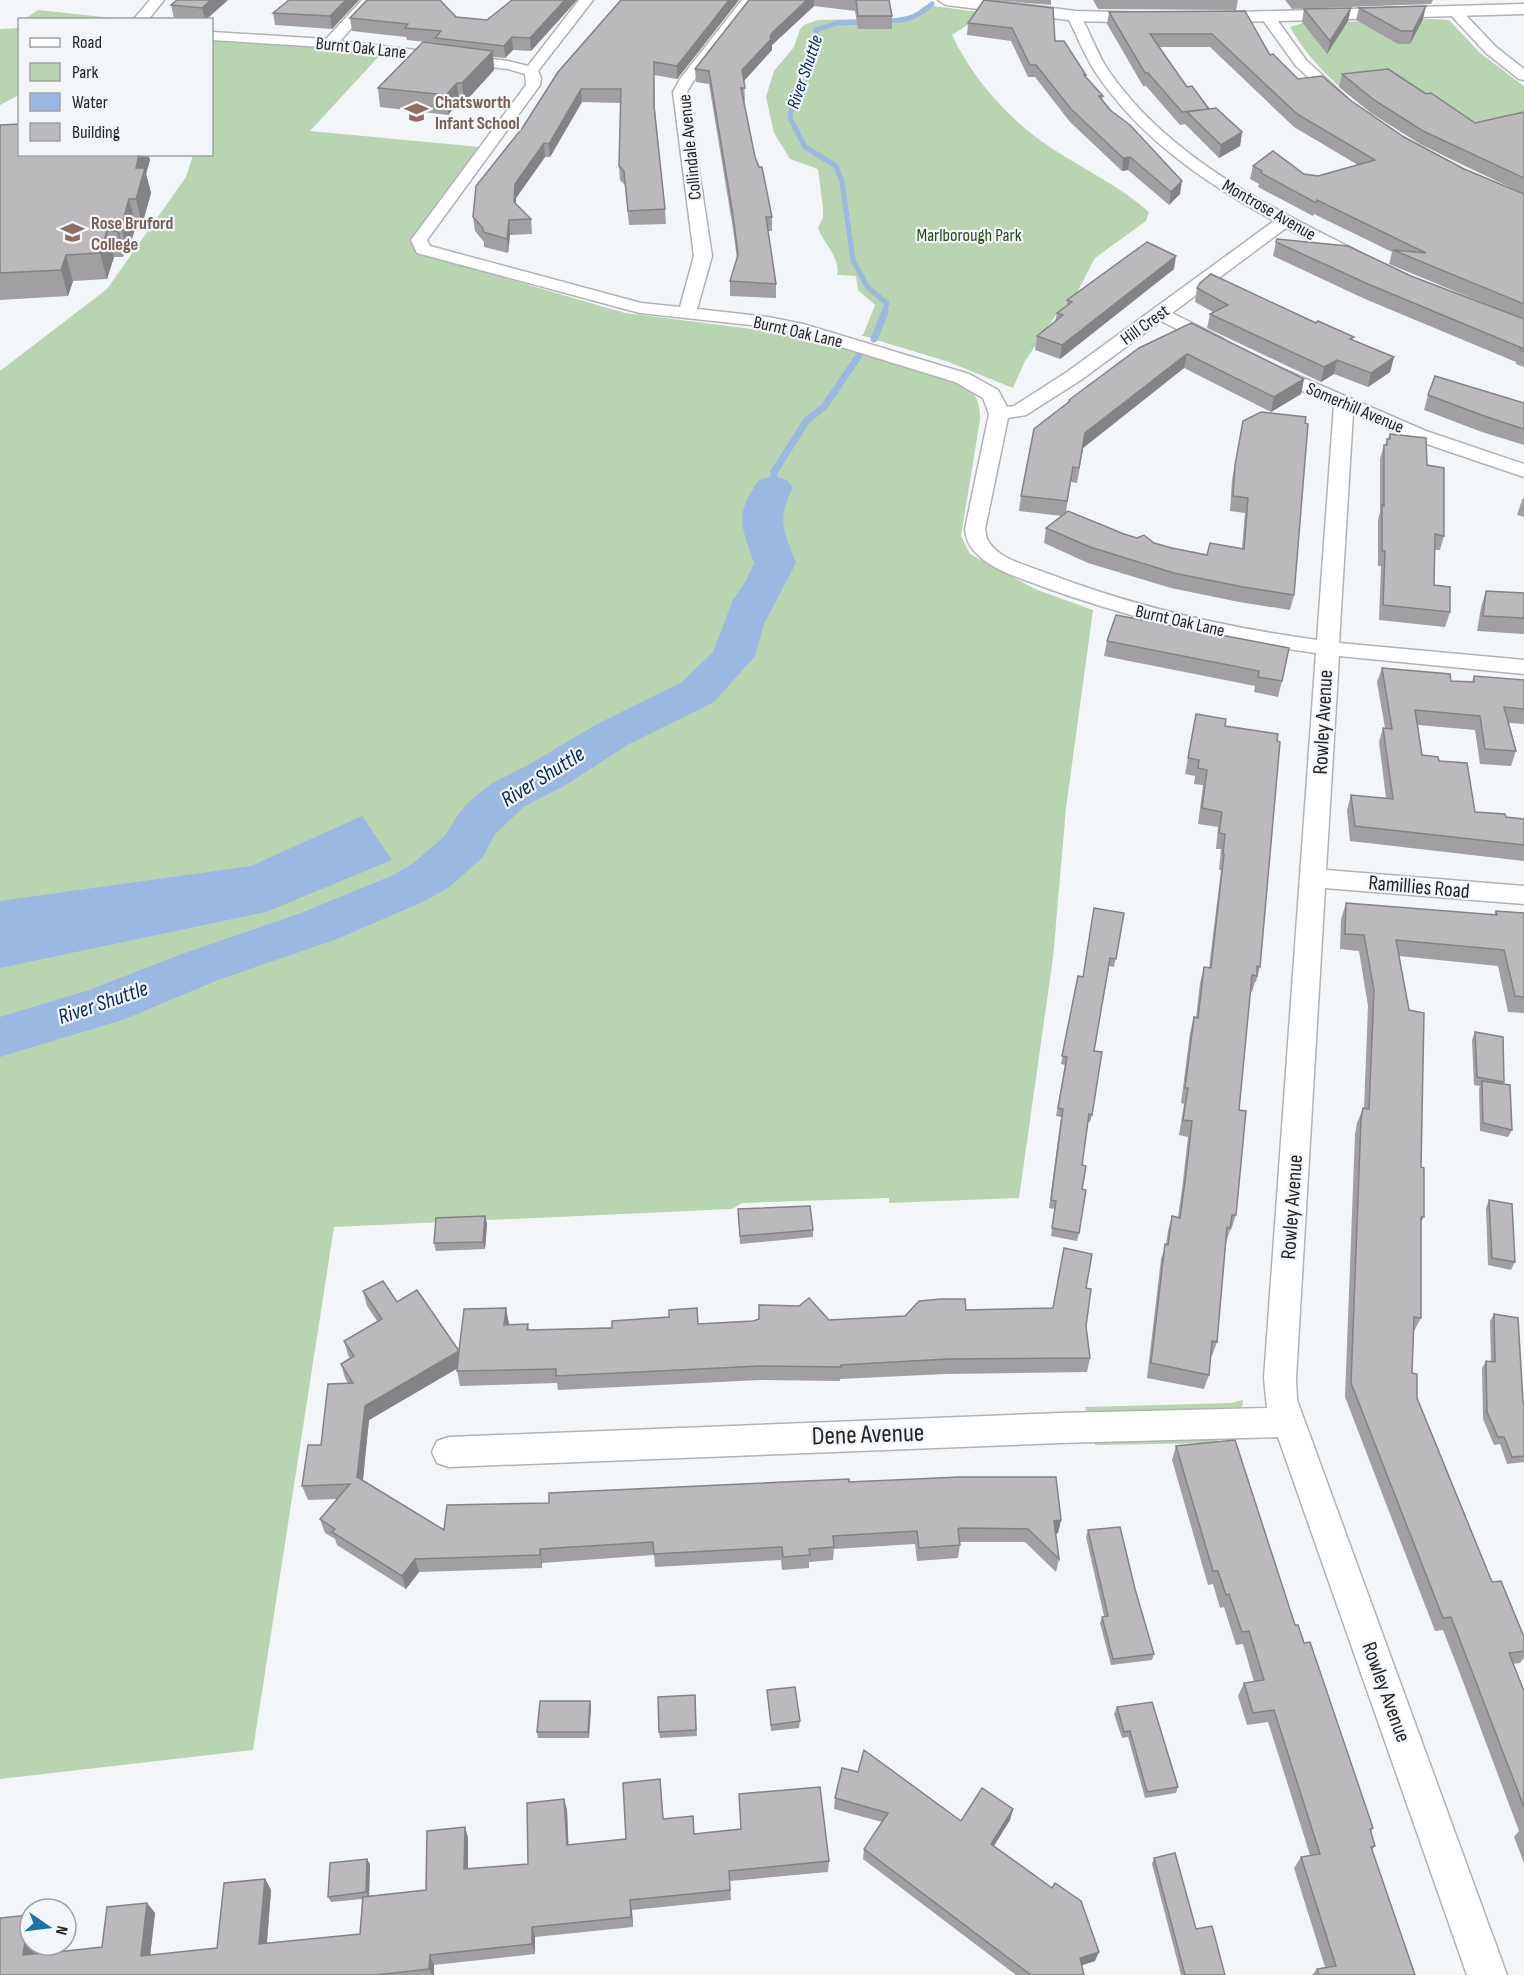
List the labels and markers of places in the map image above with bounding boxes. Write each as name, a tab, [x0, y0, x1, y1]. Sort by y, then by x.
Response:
place label: Chatsworth Infant School	[435, 92, 520, 134]
school or university icon: Chatsworth Infant School	[404, 99, 430, 125]
place label: Rose Bruford College	[91, 213, 173, 255]
school or university icon: Rose Bruford College	[60, 220, 86, 246]

